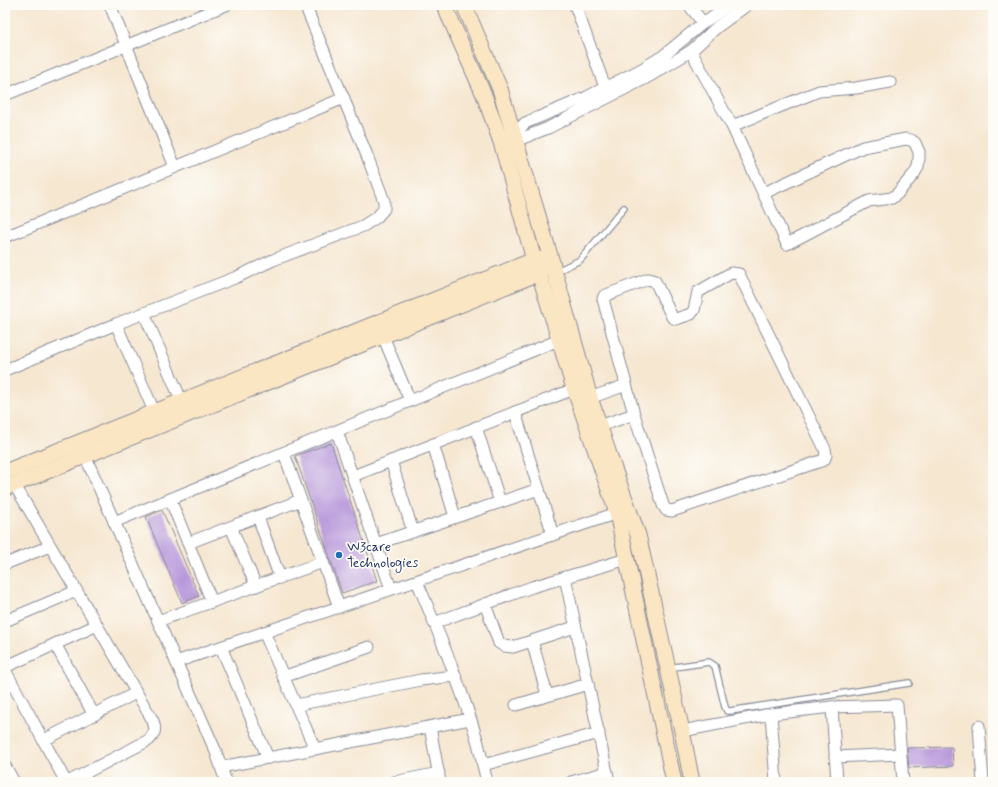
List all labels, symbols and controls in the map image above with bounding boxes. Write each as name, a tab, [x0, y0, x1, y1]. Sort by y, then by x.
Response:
place label: W3care Technologies	[347, 538, 418, 573]
marker: W3care Technologies	[334, 550, 344, 560]

